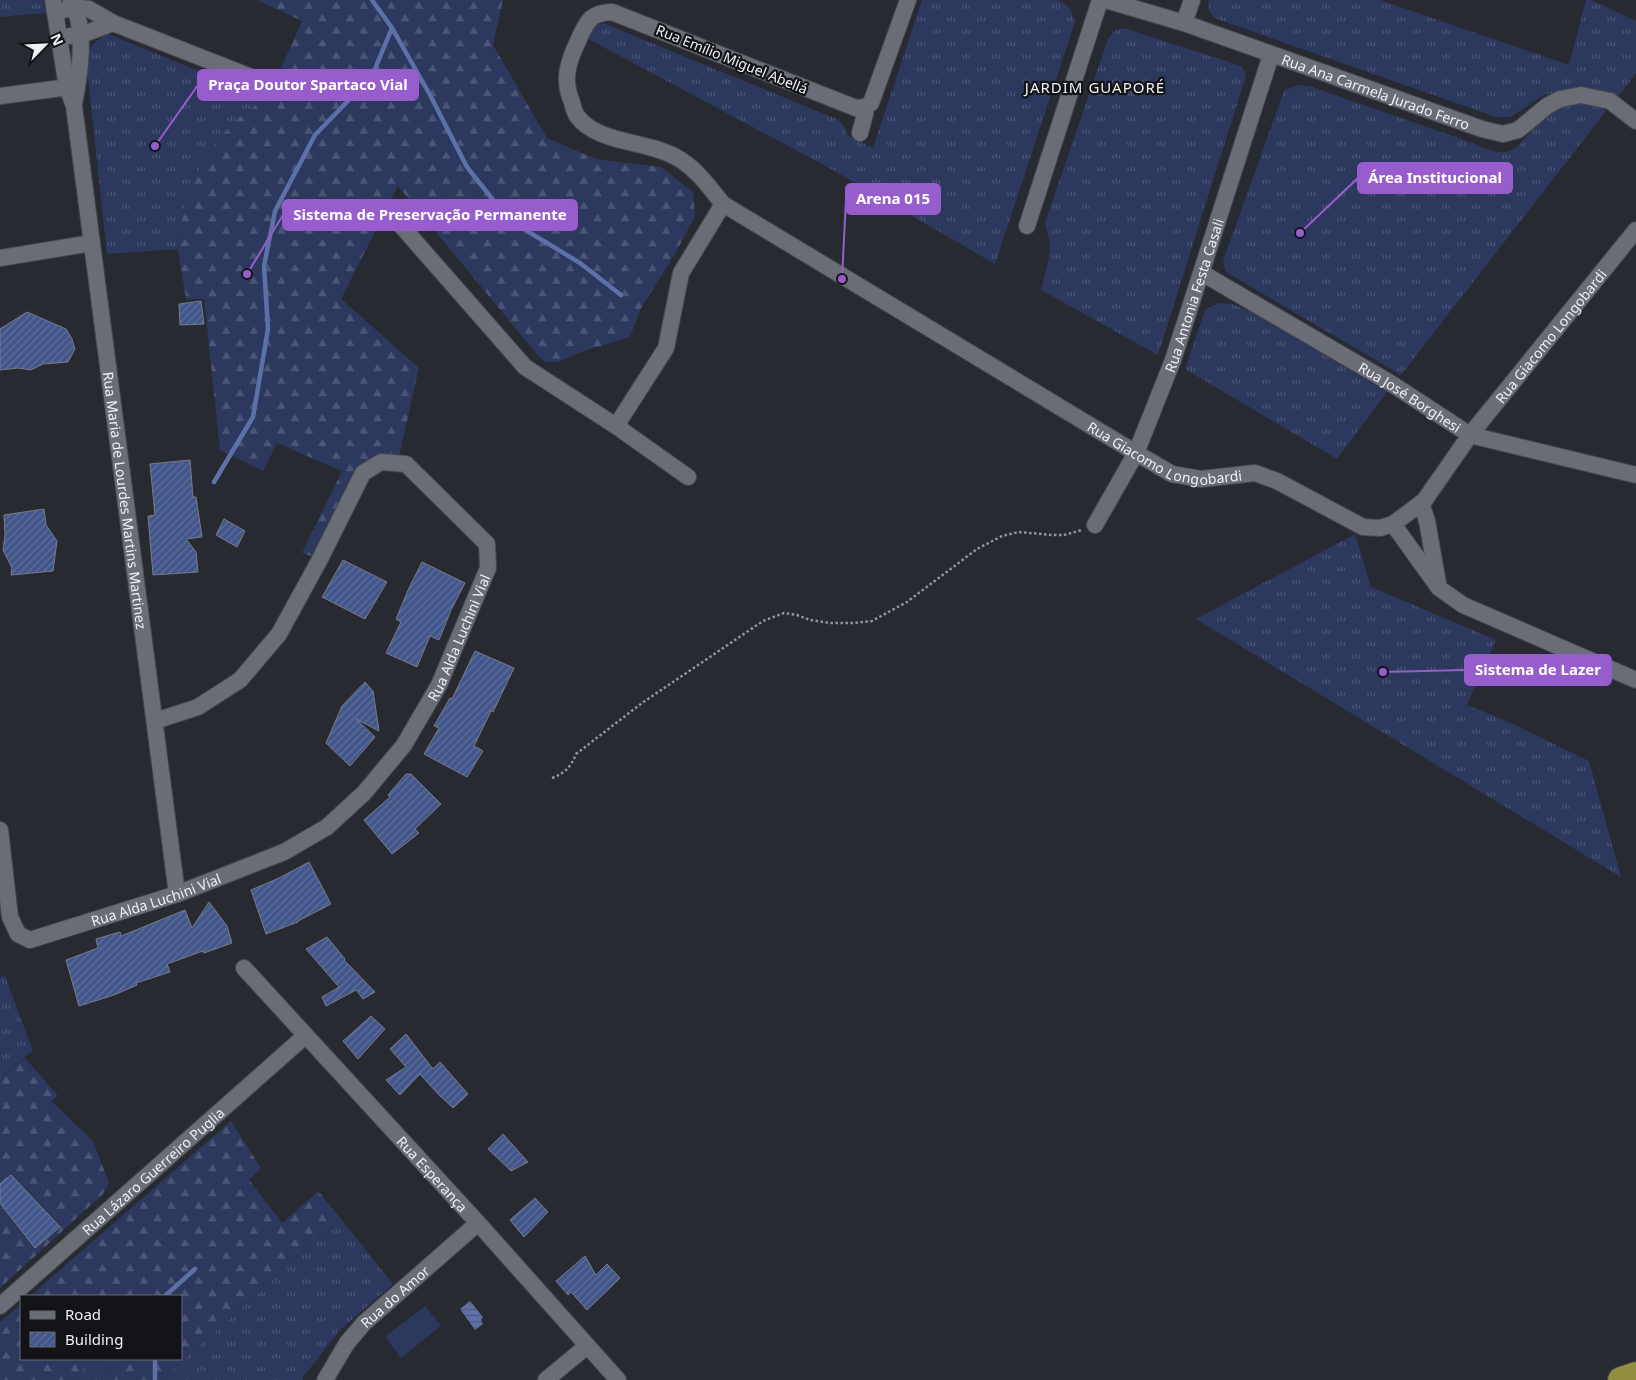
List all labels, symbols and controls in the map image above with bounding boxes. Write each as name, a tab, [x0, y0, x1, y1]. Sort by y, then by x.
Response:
north arrow	[20, 20, 70, 70]
street label: Rua Emílio Miguel Abellá	[653, 20, 811, 98]
text: N	[46, 30, 68, 49]
street label: Rua Ana Carmela Jurado Ferro	[1279, 49, 1472, 133]
callout: Praça Doutor Spartaco Vial	[198, 70, 418, 100]
text: Praça Doutor Spartaco Vial	[208, 74, 408, 94]
district label: JARDIM GUAPORÉ	[1023, 77, 1165, 97]
callout: Área Institucional	[1358, 163, 1512, 193]
text: Área Institucional	[1368, 167, 1502, 187]
callout: Arena 015	[846, 184, 940, 214]
text: Arena 015	[856, 188, 930, 208]
callout: Sistema de Preservação Permanente	[283, 200, 577, 230]
text: Sistema de Preservação Permanente	[293, 204, 567, 224]
street label: Rua Antonia Festa Casali	[1160, 216, 1227, 375]
street label: Rua Giacomo Longobardi	[1490, 265, 1610, 407]
street label: Rua José Borghesi	[1355, 357, 1465, 436]
street label: Rua Maria de Lourdes Martins Martinez	[99, 370, 152, 631]
street label: Rua Giacomo Longobardi	[1084, 417, 1243, 489]
street label: Rua Alda Luchini Vial	[422, 571, 494, 704]
callout: Sistema de Lazer	[1465, 655, 1611, 685]
text: Sistema de Lazer	[1475, 659, 1601, 679]
street label: Rua Alda Luchini Vial	[88, 868, 223, 930]
street label: Rua Lázaro Guerreiro Puglia	[77, 1103, 228, 1239]
street label: Rua Esperança	[393, 1132, 472, 1216]
street label: Rua do Amor	[356, 1261, 433, 1332]
legend	[20, 1295, 182, 1360]
text: Road	[65, 1304, 101, 1324]
text: Building	[65, 1329, 123, 1349]

